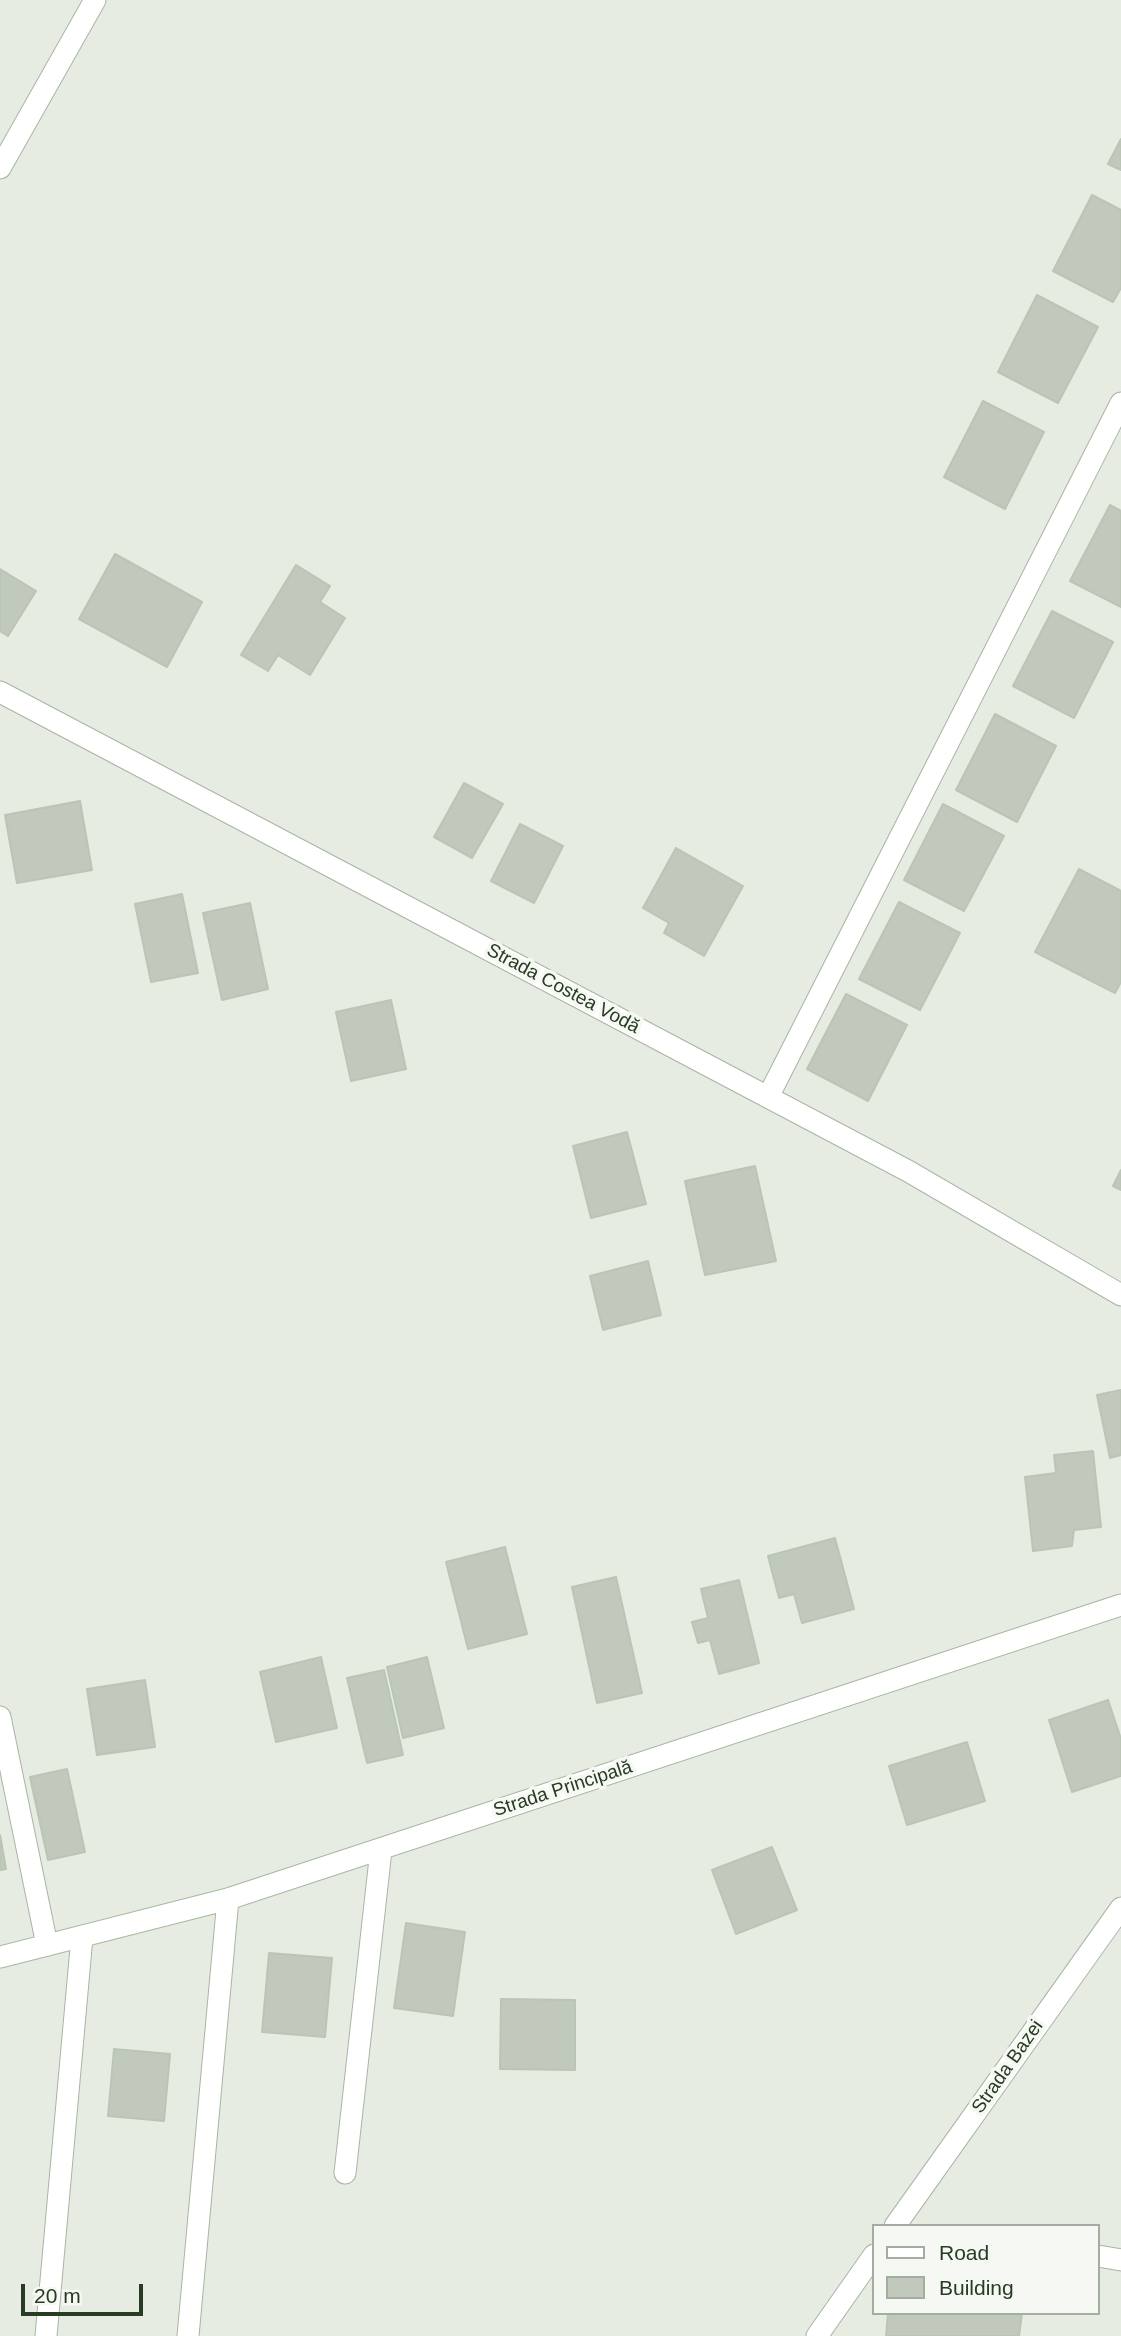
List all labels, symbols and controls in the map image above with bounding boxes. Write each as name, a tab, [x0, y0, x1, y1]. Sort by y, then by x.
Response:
street label: Strada Costea Vodă	[483, 939, 643, 1039]
street label: Strada Principală	[491, 1756, 635, 1822]
street label: Strada Bazei	[967, 2016, 1049, 2118]
legend	[872, 2224, 1100, 2315]
text: Road	[939, 2241, 989, 2264]
scale bar	[24, 2270, 147, 2314]
text: Building	[939, 2276, 1014, 2299]
text: 20 m	[34, 2284, 81, 2307]

